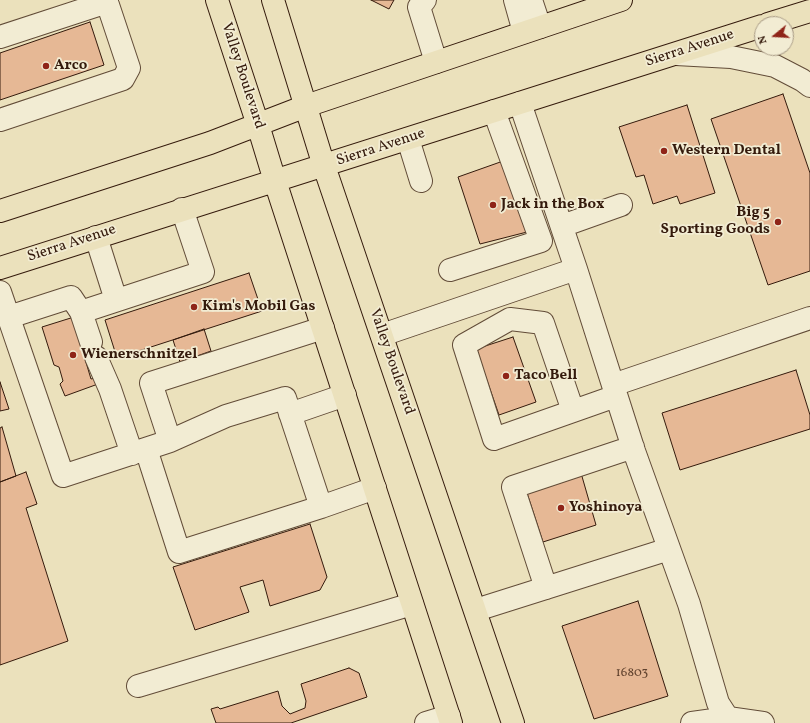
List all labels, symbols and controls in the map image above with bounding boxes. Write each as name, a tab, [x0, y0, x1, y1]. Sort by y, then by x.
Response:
north arrow	[754, 16, 794, 56]
street label: Valley Boulevard	[216, 21, 268, 131]
street label: Sierra Avenue	[643, 26, 737, 72]
text: N	[755, 33, 771, 46]
place label: Arco	[54, 57, 87, 75]
marker: Arco	[41, 61, 51, 71]
street label: Sierra Avenue	[334, 125, 428, 171]
place label: Western Dental	[672, 142, 781, 160]
marker: Western Dental	[659, 146, 669, 156]
place label: Jack in the Box	[501, 196, 604, 214]
marker: Jack in the Box	[488, 200, 498, 210]
place label: Big 5 Sporting Goods	[661, 204, 770, 239]
marker: Big 5 Sporting Goods	[773, 217, 783, 227]
street label: Sierra Avenue	[25, 221, 119, 267]
place label: Kim's Mobil Gas	[202, 298, 315, 316]
marker: Kim's Mobil Gas	[189, 302, 199, 312]
street label: Valley Boulevard	[364, 307, 418, 417]
place label: Wienerschnitzel	[81, 346, 197, 364]
marker: Wienerschnitzel	[68, 350, 78, 360]
place label: Taco Bell	[514, 367, 577, 385]
marker: Taco Bell	[501, 371, 511, 381]
place label: Yoshinoya	[569, 499, 642, 517]
marker: Yoshinoya	[556, 503, 566, 513]
house number: 16803	[616, 666, 648, 682]

